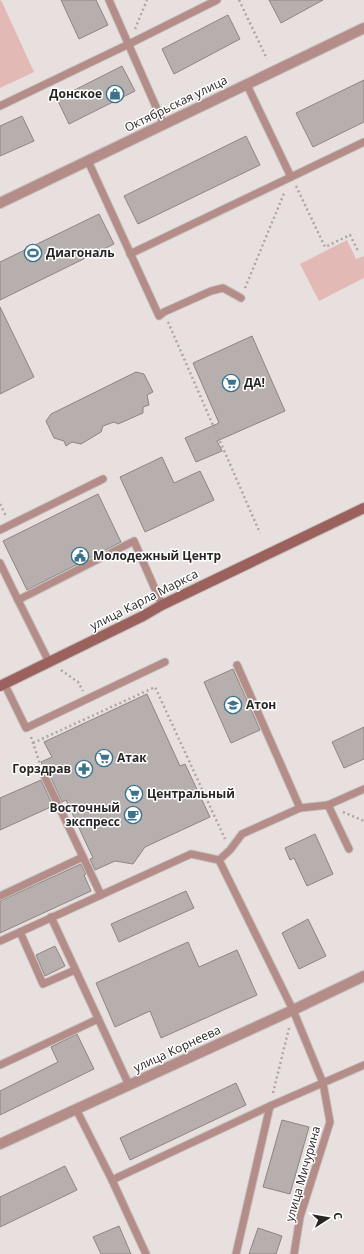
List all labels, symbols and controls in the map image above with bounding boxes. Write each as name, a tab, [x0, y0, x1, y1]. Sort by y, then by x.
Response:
street label: Октябрьская улица	[122, 71, 230, 136]
shop icon: Донское	[105, 84, 125, 104]
place label: Донское	[49, 85, 102, 102]
sports icon: Диагональ	[23, 243, 43, 263]
place label: Диагональ	[46, 244, 115, 261]
supermarket icon: ДА!	[221, 373, 241, 393]
place label: ДА!	[244, 374, 265, 391]
public building icon: Молодежный Центр	[70, 546, 90, 566]
place label: Молодежный Центр	[93, 547, 221, 564]
street label: улица Карла Маркса	[87, 565, 201, 634]
school or university icon: Атон	[223, 695, 243, 715]
place label: Атон	[246, 696, 276, 713]
supermarket icon: Атак	[94, 748, 114, 768]
place label: Атак	[117, 749, 147, 766]
pharmacy icon: Горздрав	[74, 759, 94, 779]
place label: Горздрав	[12, 760, 71, 777]
supermarket icon: Центральный	[124, 784, 144, 804]
place label: Центральный	[147, 785, 235, 802]
place label: Восточный экспресс	[50, 799, 120, 830]
cafe icon: Восточный экспресс	[123, 805, 143, 825]
street label: улица Корнеева	[130, 1021, 223, 1076]
street label: улица Мичурина	[281, 1124, 324, 1224]
north arrow	[308, 1198, 348, 1238]
text: С	[330, 1211, 346, 1221]

